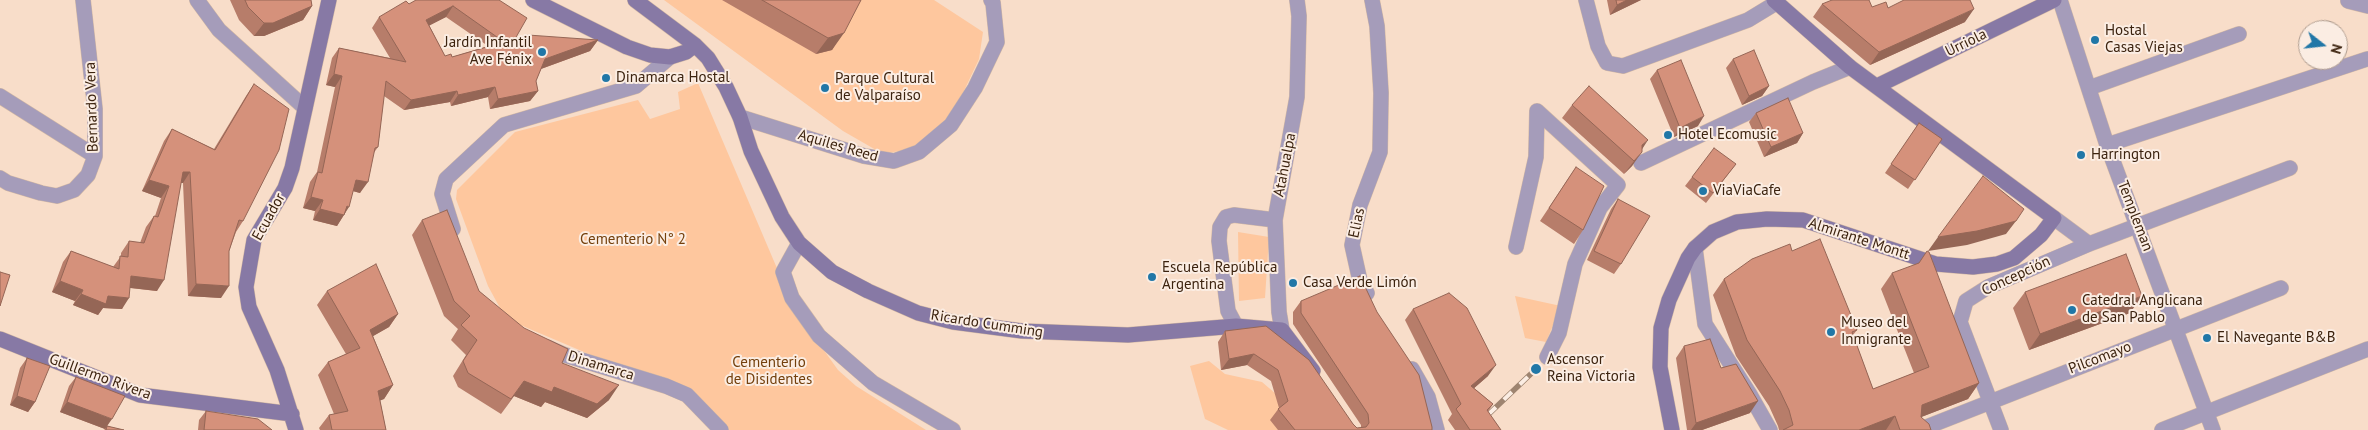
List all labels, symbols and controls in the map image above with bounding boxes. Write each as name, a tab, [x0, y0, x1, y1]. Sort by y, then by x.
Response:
north arrow	[2298, 20, 2348, 70]
place label: Hostal Casas Viejas	[2105, 22, 2183, 57]
street label: Urriola	[1942, 25, 1990, 61]
place label: Jardín Infantil Ave Fénix	[444, 34, 532, 69]
marker: Hostal Casas Viejas	[2089, 34, 2101, 46]
text: N	[2327, 42, 2346, 56]
marker: Jardín Infantil Ave Fénix	[536, 46, 548, 58]
street label: Bernardo Vera	[81, 62, 103, 152]
place label: Dinamarca Hostal	[616, 69, 730, 87]
place label: Parque Cultural de Valparaíso	[835, 70, 934, 105]
marker: Dinamarca Hostal	[600, 72, 612, 84]
marker: Parque Cultural de Valparaíso	[819, 82, 831, 94]
street label: Aquiles Reed	[796, 126, 880, 166]
place label: Hotel Ecomusic	[1678, 126, 1777, 144]
marker: Hotel Ecomusic	[1662, 129, 1674, 141]
street label: Atahualpa	[1270, 132, 1300, 198]
place label: Harrington	[2091, 146, 2160, 164]
marker: Harrington	[2075, 149, 2087, 161]
street label: Templeman	[2113, 178, 2157, 254]
place label: ViaViaCafe	[1713, 182, 1781, 200]
marker: ViaViaCafe	[1697, 185, 1709, 197]
street label: Ecuador	[249, 190, 289, 244]
street label: Elias	[1345, 206, 1369, 240]
street label: Almirante Montt	[1806, 214, 1912, 264]
park label: Cementerio N° 2	[580, 231, 686, 249]
street label: Concepción	[1979, 252, 2053, 300]
place label: Escuela República Argentina	[1162, 259, 1277, 294]
marker: Escuela República Argentina	[1146, 271, 1158, 283]
place label: Casa Verde Limón	[1303, 274, 1417, 292]
marker: Casa Verde Limón	[1287, 277, 1299, 289]
place label: Catedral Anglicana de San Pablo	[2082, 292, 2203, 327]
marker: Catedral Anglicana de San Pablo	[2066, 304, 2078, 316]
street label: Ricardo Cumming	[930, 306, 1044, 342]
place label: Museo del Inmigrante	[1841, 314, 1911, 349]
marker: Museo del Inmigrante	[1825, 326, 1837, 338]
place label: El Navegante B&B	[2217, 329, 2335, 347]
marker: El Navegante B&B	[2201, 332, 2213, 344]
street label: Pilcomayo	[2066, 338, 2134, 378]
street label: Dinamarca	[566, 347, 636, 385]
street label: Guillermo Rivera	[47, 350, 153, 404]
place label: Ascensor Reina Victoria	[1547, 351, 1635, 386]
park label: Cementerio de Disidentes	[726, 354, 812, 389]
marker: Ascensor Reina Victoria	[1529, 362, 1543, 376]

